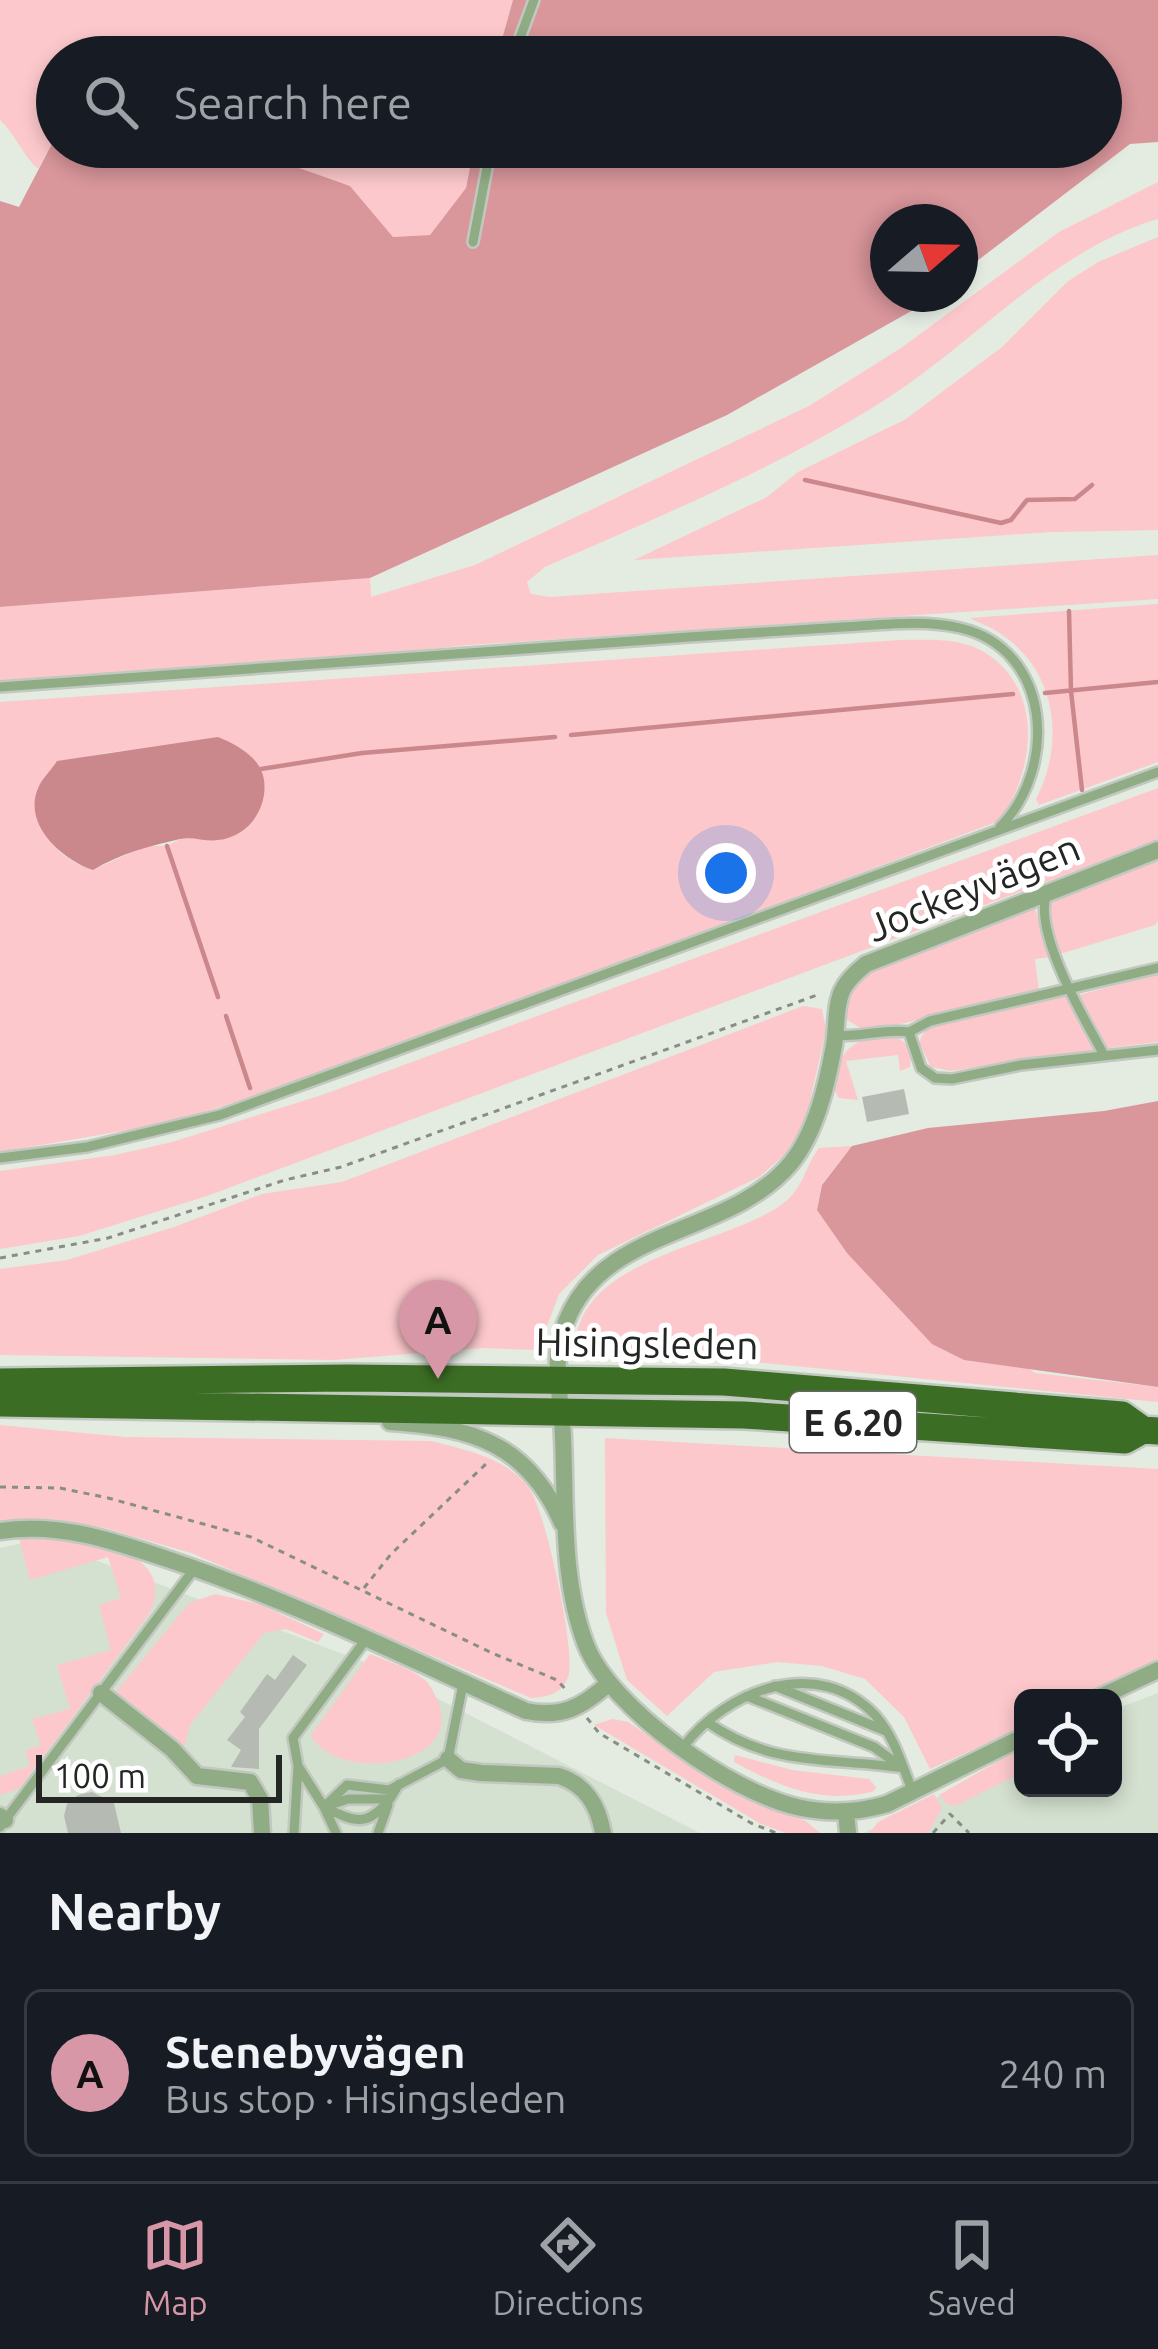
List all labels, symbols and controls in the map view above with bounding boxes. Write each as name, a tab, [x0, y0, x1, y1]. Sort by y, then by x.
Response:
search box	[36, 36, 1122, 168]
icon: search	[78, 69, 144, 135]
text: Search here	[174, 77, 412, 128]
north arrow	[870, 204, 978, 312]
street label: Jockeyvägen	[860, 825, 1086, 949]
your location	[696, 843, 756, 903]
pin: A	[399, 1280, 477, 1379]
street label: Hisingsleden	[535, 1320, 759, 1366]
road number: E 6.20	[790, 1392, 916, 1452]
map controls	[1014, 1689, 1122, 1797]
button: locate	[1014, 1689, 1122, 1797]
scale bar	[36, 1749, 282, 1802]
text: 100 m	[54, 1757, 146, 1794]
text: Nearby	[48, 1882, 221, 1940]
text: Stenebyvägen	[165, 2026, 466, 2077]
text: A	[76, 2052, 104, 2095]
text: 240 m	[998, 2052, 1107, 2095]
text: Bus stop · Hisingsleden	[165, 2077, 566, 2120]
tab: Map	[142, 2212, 208, 2321]
tab: Directions	[493, 2212, 643, 2321]
tab: Saved	[928, 2212, 1016, 2321]

